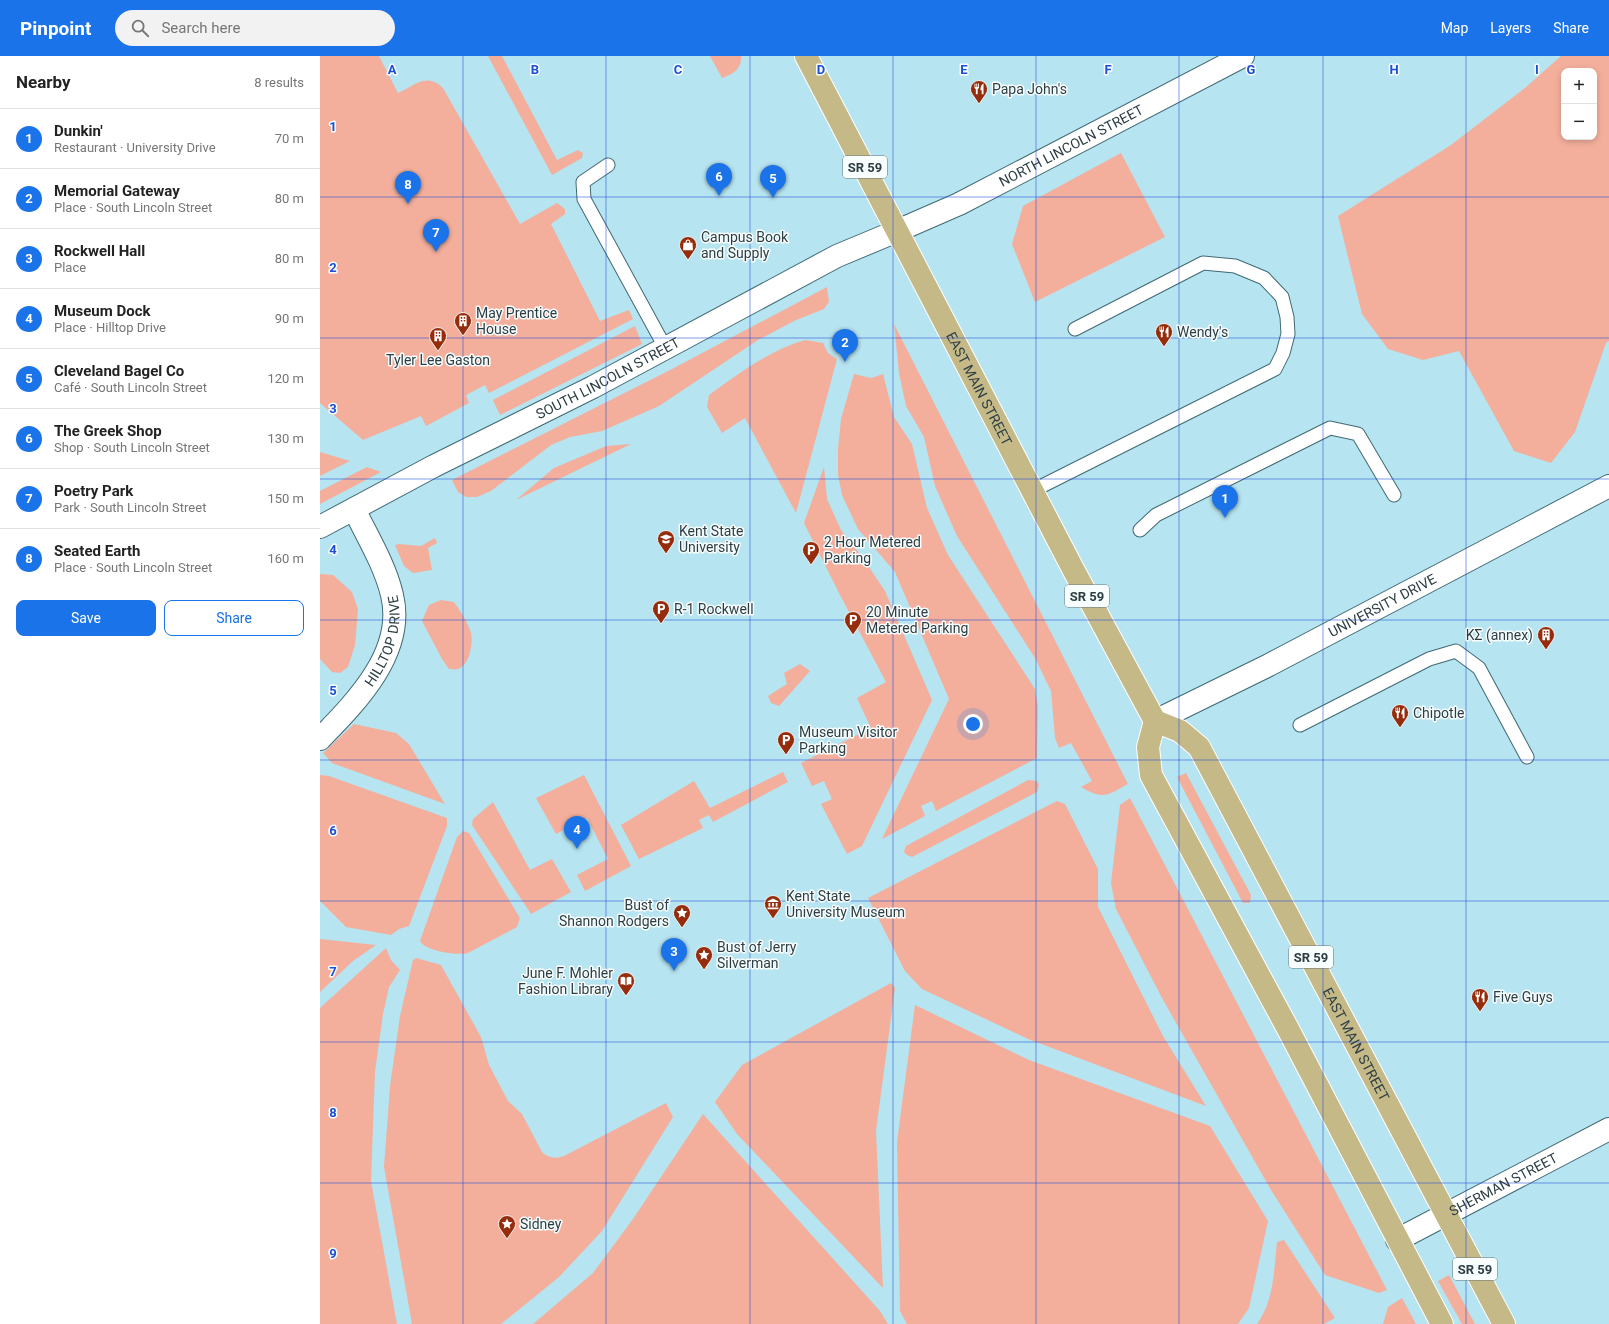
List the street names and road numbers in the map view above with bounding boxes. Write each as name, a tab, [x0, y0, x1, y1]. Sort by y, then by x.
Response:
street label: NORTH LINCOLN STREET	[996, 101, 1146, 190]
road number: SR 59	[843, 156, 887, 178]
street label: EAST MAIN STREET	[943, 329, 1015, 449]
street label: SOUTH LINCOLN STREET	[533, 334, 683, 422]
street label: UNIVERSITY DRIVE	[1326, 571, 1439, 640]
road number: SR 59	[1065, 585, 1109, 607]
street label: HILLTOP DRIVE	[361, 594, 403, 689]
road number: SR 59	[1289, 946, 1333, 968]
street label: EAST MAIN STREET	[1320, 985, 1393, 1104]
street label: SHERMAN STREET	[1447, 1149, 1561, 1219]
road number: SR 59	[1453, 1258, 1497, 1280]

